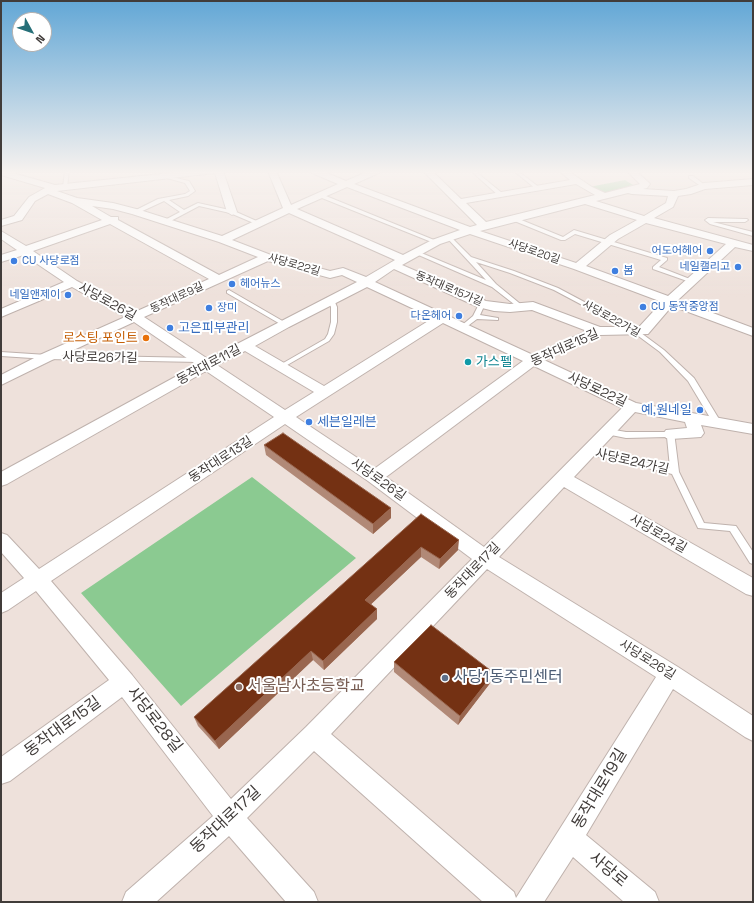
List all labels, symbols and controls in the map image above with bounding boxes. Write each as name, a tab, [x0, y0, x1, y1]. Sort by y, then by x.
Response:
north arrow	[12, 12, 52, 52]
text: N	[33, 32, 48, 46]
street label: 사당로20길	[506, 237, 562, 267]
place label: 어도어헤어	[651, 244, 702, 258]
marker: 어도어헤어	[705, 246, 715, 256]
street label: 사당로22길	[266, 251, 322, 279]
place label: CU 사당로점	[22, 254, 80, 268]
marker: CU 사당로점	[9, 256, 19, 266]
place label: 네일캘리고	[679, 260, 730, 274]
marker: 네일캘리고	[733, 262, 743, 272]
place label: 봄	[623, 264, 633, 278]
marker: 봄	[610, 266, 620, 276]
street label: 동작대로15가길	[413, 269, 485, 309]
place label: 헤어뉴스	[240, 277, 280, 291]
marker: 헤어뉴스	[227, 279, 237, 289]
street label: 사당로26길	[75, 280, 139, 324]
street label: 동작대로9길	[148, 280, 206, 316]
place label: 네일앤제이	[9, 288, 60, 302]
marker: 네일앤제이	[63, 290, 73, 300]
street label: 사당로22가길	[580, 298, 642, 340]
place label: CU 동작중앙점	[651, 300, 719, 314]
place label: 장미	[217, 301, 237, 315]
marker: CU 동작중앙점	[638, 302, 648, 312]
marker: 장미	[204, 303, 214, 313]
place label: 다온헤어	[411, 309, 451, 323]
marker: 다온헤어	[454, 311, 464, 321]
place label: 고은피부관리	[178, 320, 250, 336]
marker: 고은피부관리	[165, 323, 175, 333]
street label: 동작대로15길	[528, 326, 602, 370]
place label: 로스팅 포인트	[63, 330, 138, 346]
marker: 로스팅 포인트	[141, 333, 151, 343]
street label: 동작대로11길	[174, 342, 244, 388]
street label: 사당로26가길	[62, 350, 138, 366]
place label: 가스펠	[476, 354, 512, 370]
marker: 가스펠	[463, 357, 473, 367]
street label: 사당로22길	[565, 370, 629, 410]
place label: 예,원네일	[641, 402, 692, 418]
marker: 예,원네일	[695, 405, 705, 415]
place label: 세븐일레븐	[317, 414, 377, 430]
marker: 세븐일레븐	[304, 417, 314, 427]
street label: 동작대로13길	[186, 434, 256, 486]
street label: 사당로24가길	[594, 446, 670, 478]
street label: 사당로26길	[347, 455, 409, 505]
street label: 사당로24길	[627, 511, 689, 557]
street label: 동작대로17길	[442, 539, 504, 603]
street label: 사당로26길	[616, 637, 678, 683]
place label: 사당1동주민센터	[453, 668, 563, 688]
marker: 사당1동주민센터	[440, 673, 450, 683]
place label: 서울남사초등학교	[247, 677, 365, 697]
marker: 서울남사초등학교	[234, 682, 244, 692]
street label: 사당로28길	[122, 683, 186, 757]
street label: 동작대로15길	[21, 693, 105, 761]
street label: 동작대로19길	[569, 745, 631, 833]
street label: 동작대로17길	[187, 783, 265, 857]
street label: 사당로	[585, 848, 631, 892]

